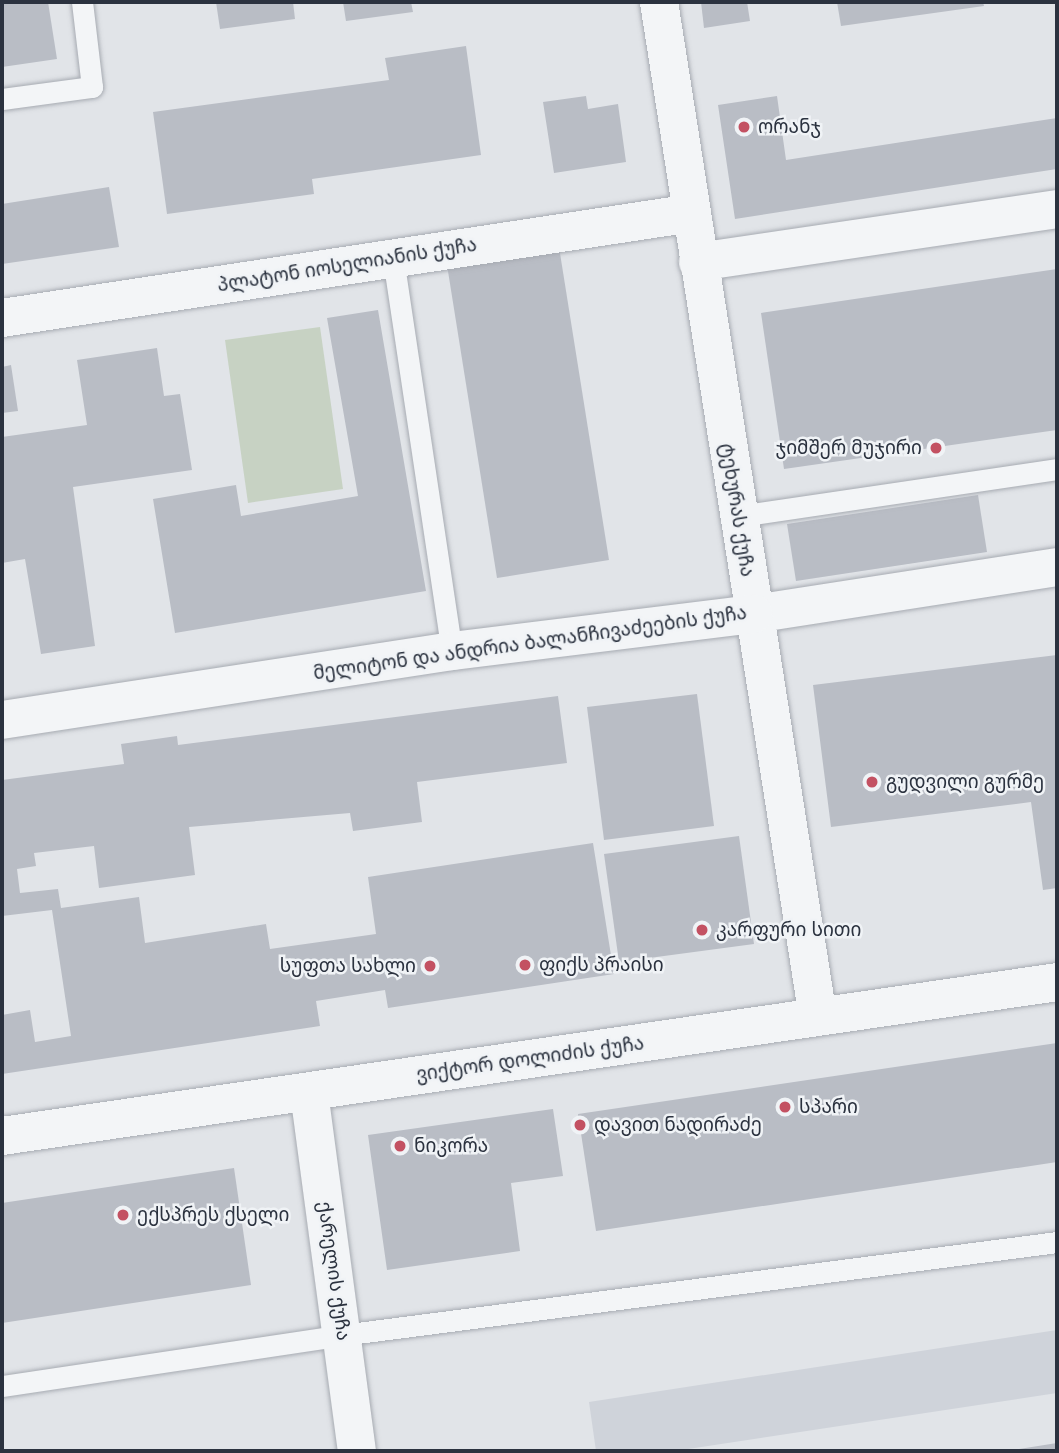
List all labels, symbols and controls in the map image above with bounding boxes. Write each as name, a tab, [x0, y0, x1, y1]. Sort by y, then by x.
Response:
place label: ორანჯ	[758, 116, 821, 138]
marker: ორანჯ	[736, 119, 752, 135]
street label: პლატონ იოსელიანის ქუჩა	[216, 233, 478, 297]
place label: ჯიმშერ მუჯირი	[775, 437, 922, 459]
marker: ჯიმშერ მუჯირი	[928, 440, 944, 456]
street label: ტეხურას ქუჩა	[715, 442, 759, 578]
street label: მელიტონ და ანდრია ბალანჩივაძეების ქუჩა	[312, 601, 748, 685]
place label: გუდვილი გურმე	[886, 771, 1044, 793]
marker: გუდვილი გურმე	[864, 774, 880, 790]
place label: კარფური სითი	[716, 919, 861, 941]
marker: კარფური სითი	[694, 922, 710, 938]
place label: ფიქს პრაისი	[539, 954, 664, 976]
place label: სუფთა სახლი	[280, 955, 416, 977]
marker: ფიქს პრაისი	[517, 957, 533, 973]
marker: სუფთა სახლი	[422, 958, 438, 974]
street label: ვიქტორ დოლიძის ქუჩა	[415, 1032, 645, 1086]
place label: სპარი	[799, 1096, 858, 1118]
marker: სპარი	[777, 1099, 793, 1115]
place label: დავით ნადირაძე	[594, 1114, 762, 1136]
marker: დავით ნადირაძე	[572, 1117, 588, 1133]
place label: ნიკორა	[414, 1135, 488, 1157]
marker: ნიკორა	[392, 1138, 408, 1154]
street label: ქარელის ქუჩა	[313, 1200, 355, 1342]
place label: ექსპრეს ქსელი	[137, 1204, 289, 1226]
marker: ექსპრეს ქსელი	[115, 1207, 131, 1223]

